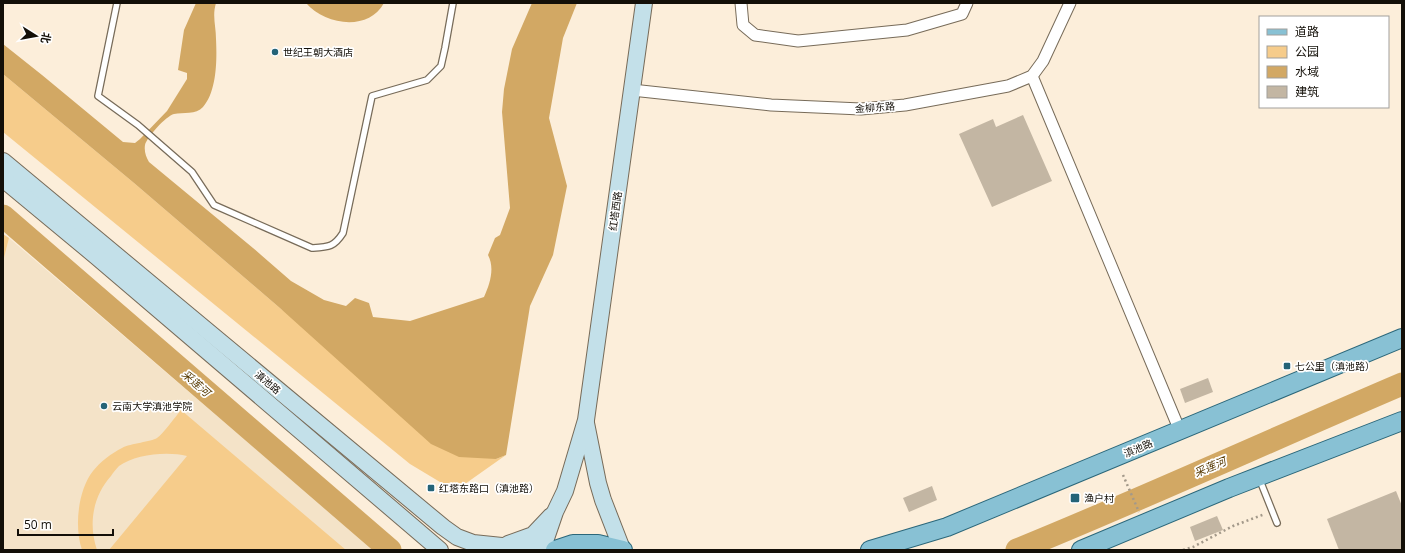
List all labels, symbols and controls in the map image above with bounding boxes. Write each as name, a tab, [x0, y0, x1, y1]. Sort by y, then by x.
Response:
north arrow	[16, 16, 56, 56]
legend	[1259, 16, 1389, 108]
text: 道路	[1295, 23, 1319, 40]
text: 北	[38, 31, 55, 45]
text: 公园	[1295, 43, 1319, 60]
place label: 世纪王朝大酒店	[283, 45, 353, 59]
marker: 世纪王朝大酒店	[270, 47, 280, 57]
text: 水域	[1295, 63, 1319, 80]
text: 建筑	[1295, 83, 1319, 100]
street label: 金柳东路	[855, 99, 895, 115]
street label: 红塔西路	[605, 190, 625, 232]
place label: 七公里（滇池路）	[1295, 359, 1375, 373]
marker: 七公里（滇池路）	[1282, 361, 1292, 371]
water label: 采莲河	[179, 366, 215, 400]
street label: 滇池路	[252, 367, 284, 397]
place label: 云南大学滇池学院	[112, 399, 192, 413]
marker: 云南大学滇池学院	[99, 401, 109, 411]
street label: 滇池路	[1121, 436, 1155, 460]
water label: 采莲河	[1192, 452, 1230, 480]
place label: 红塔东路口（滇池路）	[439, 481, 539, 495]
marker: 红塔东路口（滇池路）	[426, 483, 436, 493]
place label: 渔户村	[1084, 491, 1114, 505]
marker: 渔户村	[1069, 492, 1081, 504]
scale bar	[18, 511, 113, 537]
text: 50 m	[24, 516, 52, 533]

